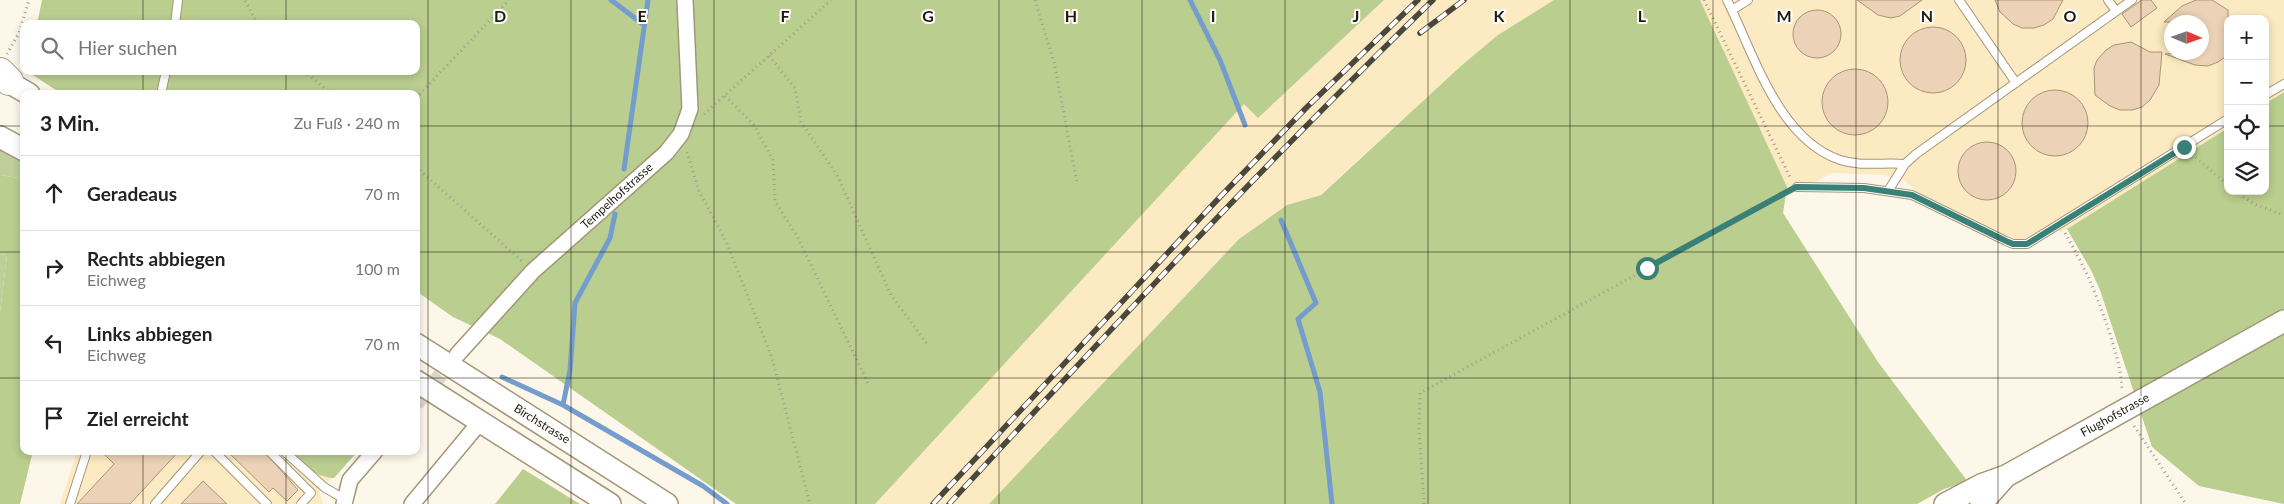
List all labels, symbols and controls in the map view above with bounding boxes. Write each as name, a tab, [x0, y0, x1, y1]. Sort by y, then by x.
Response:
text: D	[494, 6, 506, 25]
text: E	[637, 6, 647, 25]
text: F	[780, 6, 790, 25]
text: G	[922, 6, 934, 25]
text: H	[1065, 6, 1077, 25]
text: I	[1211, 6, 1215, 25]
text: J	[1353, 6, 1359, 25]
text: K	[1494, 6, 1506, 25]
text: L	[1638, 6, 1647, 25]
text: M	[1776, 6, 1792, 25]
text: N	[1921, 6, 1933, 25]
text: O	[2064, 6, 2077, 25]
north arrow	[2164, 15, 2209, 60]
map controls	[2224, 15, 2269, 195]
button: +	[2224, 15, 2269, 60]
search box	[20, 20, 420, 75]
icon: search	[38, 34, 66, 62]
text: Hier suchen	[78, 36, 177, 59]
button: −	[2224, 60, 2269, 105]
button: locate	[2224, 105, 2269, 150]
text: 3 Min.	[40, 110, 99, 135]
text: Zu Fuß · 240 m	[294, 113, 400, 132]
route end	[2173, 136, 2196, 159]
button: layers	[2224, 150, 2269, 195]
street label: Tempelhofstrasse	[578, 159, 656, 232]
icon: ahead	[40, 179, 68, 207]
text: Geradeaus	[87, 182, 177, 205]
text: 70 m	[364, 184, 400, 203]
text: Rechts abbiegen	[87, 247, 225, 270]
icon: right	[40, 254, 68, 282]
route start	[1636, 257, 1659, 280]
text: 100 m	[355, 259, 400, 278]
text: Eichweg	[87, 270, 146, 289]
text: Links abbiegen	[87, 322, 212, 345]
icon: left	[40, 329, 68, 357]
text: 70 m	[364, 334, 400, 353]
text: Eichweg	[87, 345, 146, 364]
street label: Flughofstrasse	[2078, 389, 2152, 440]
street label: Birchstrasse	[511, 400, 573, 447]
icon: arrive	[40, 404, 68, 432]
text: Ziel erreicht	[87, 407, 189, 430]

